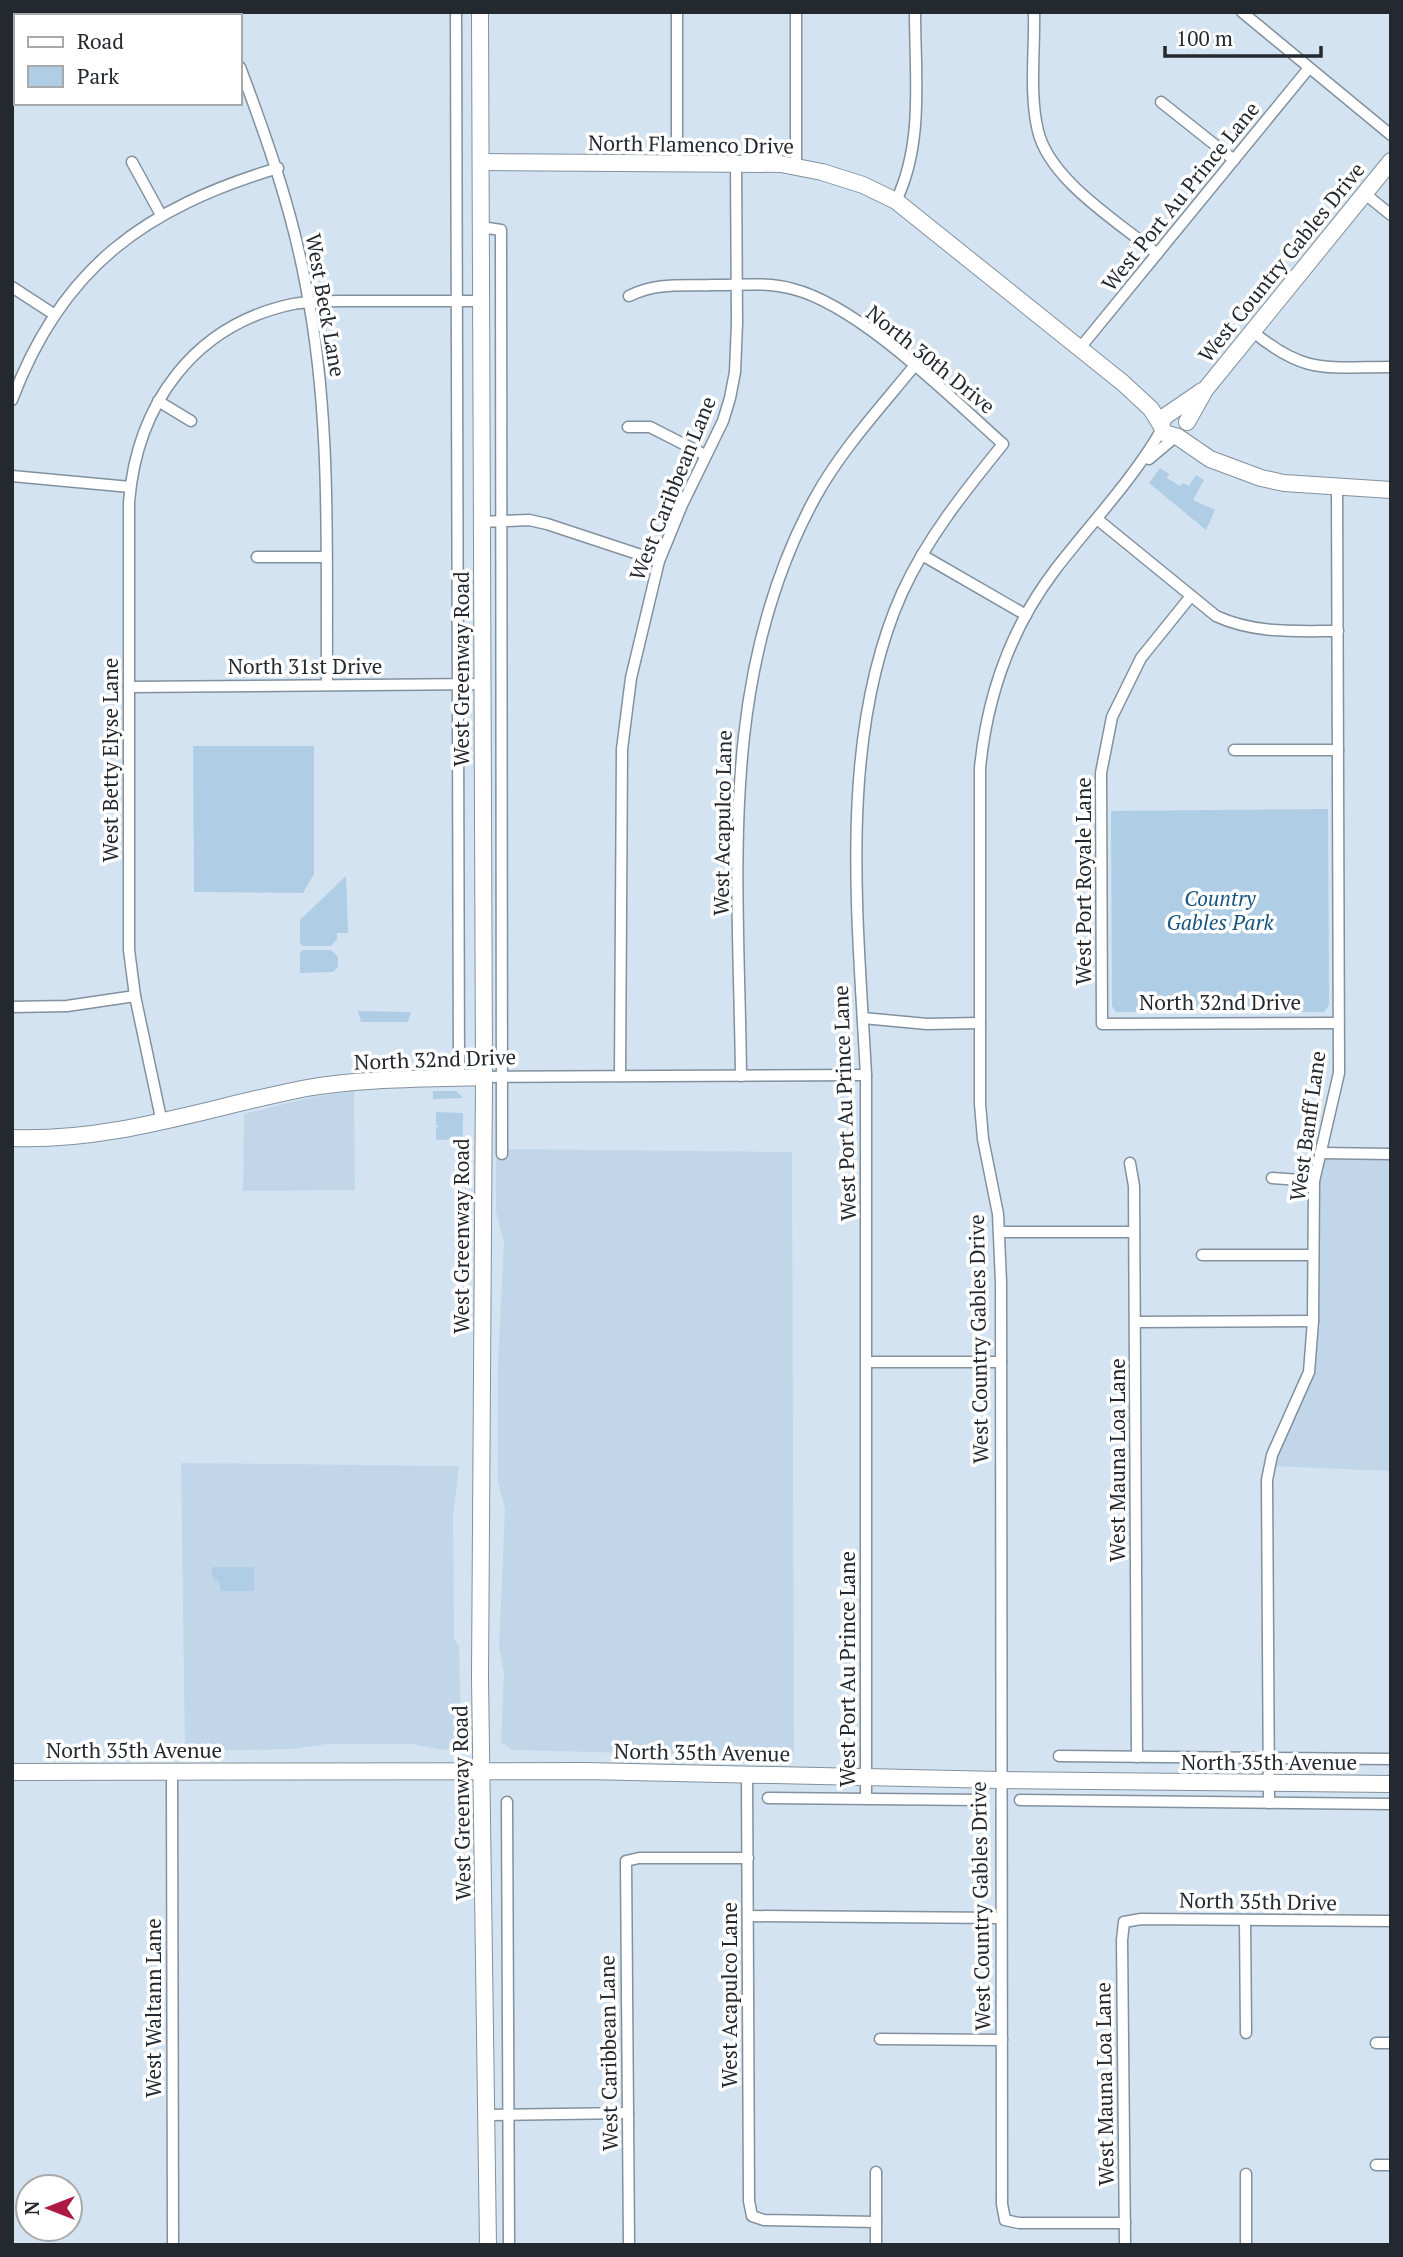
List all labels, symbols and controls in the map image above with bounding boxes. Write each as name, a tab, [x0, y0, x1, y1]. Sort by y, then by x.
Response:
legend	[14, 14, 242, 105]
scale bar	[1165, 14, 1321, 58]
text: 100 m	[1176, 24, 1233, 52]
text: Road	[77, 27, 124, 55]
text: Park	[77, 62, 119, 90]
street label: West Port Au Prince Lane	[1095, 95, 1265, 297]
street label: North Flamenco Drive	[588, 128, 794, 160]
street label: West Country Gables Drive	[1192, 156, 1370, 368]
street label: West Beck Lane	[300, 231, 352, 379]
street label: North 30th Drive	[861, 298, 1001, 420]
street label: West Caribbean Lane	[622, 392, 722, 584]
street label: West Greenway Road	[447, 571, 475, 767]
street label: North 31st Drive	[228, 652, 382, 680]
street label: West Betty Elyse Lane	[96, 658, 124, 862]
street label: West Acapulco Lane	[706, 730, 738, 916]
street label: West Port Royale Lane	[1069, 777, 1097, 985]
park label: Country Gables Park	[1166, 884, 1275, 936]
street label: West Port Au Prince Lane	[826, 985, 862, 1221]
street label: North 32nd Drive	[1139, 988, 1301, 1016]
street label: North 32nd Drive	[354, 1042, 516, 1076]
street label: West Banff Lane	[1283, 1049, 1331, 1203]
street label: West Greenway Road	[447, 1138, 475, 1334]
street label: West Country Gables Drive	[962, 1214, 994, 1464]
street label: West Mauna Loa Lane	[1103, 1358, 1131, 1562]
street label: West Port Au Prince Lane	[833, 1551, 861, 1787]
street label: West Greenway Road	[445, 1705, 477, 1901]
street label: North 35th Avenue	[46, 1736, 222, 1764]
street label: North 35th Avenue	[614, 1736, 790, 1768]
street label: North 35th Avenue	[1181, 1748, 1357, 1776]
street label: West Country Gables Drive	[964, 1781, 996, 2031]
street label: North 35th Drive	[1179, 1886, 1337, 1916]
street label: West Acapulco Lane	[715, 1902, 743, 2088]
street label: West Waltann Lane	[139, 1918, 167, 2098]
street label: West Caribbean Lane	[592, 1955, 624, 2151]
street label: West Mauna Loa Lane	[1088, 1982, 1120, 2186]
north arrow	[14, 2173, 84, 2243]
text: N	[19, 2200, 44, 2215]

